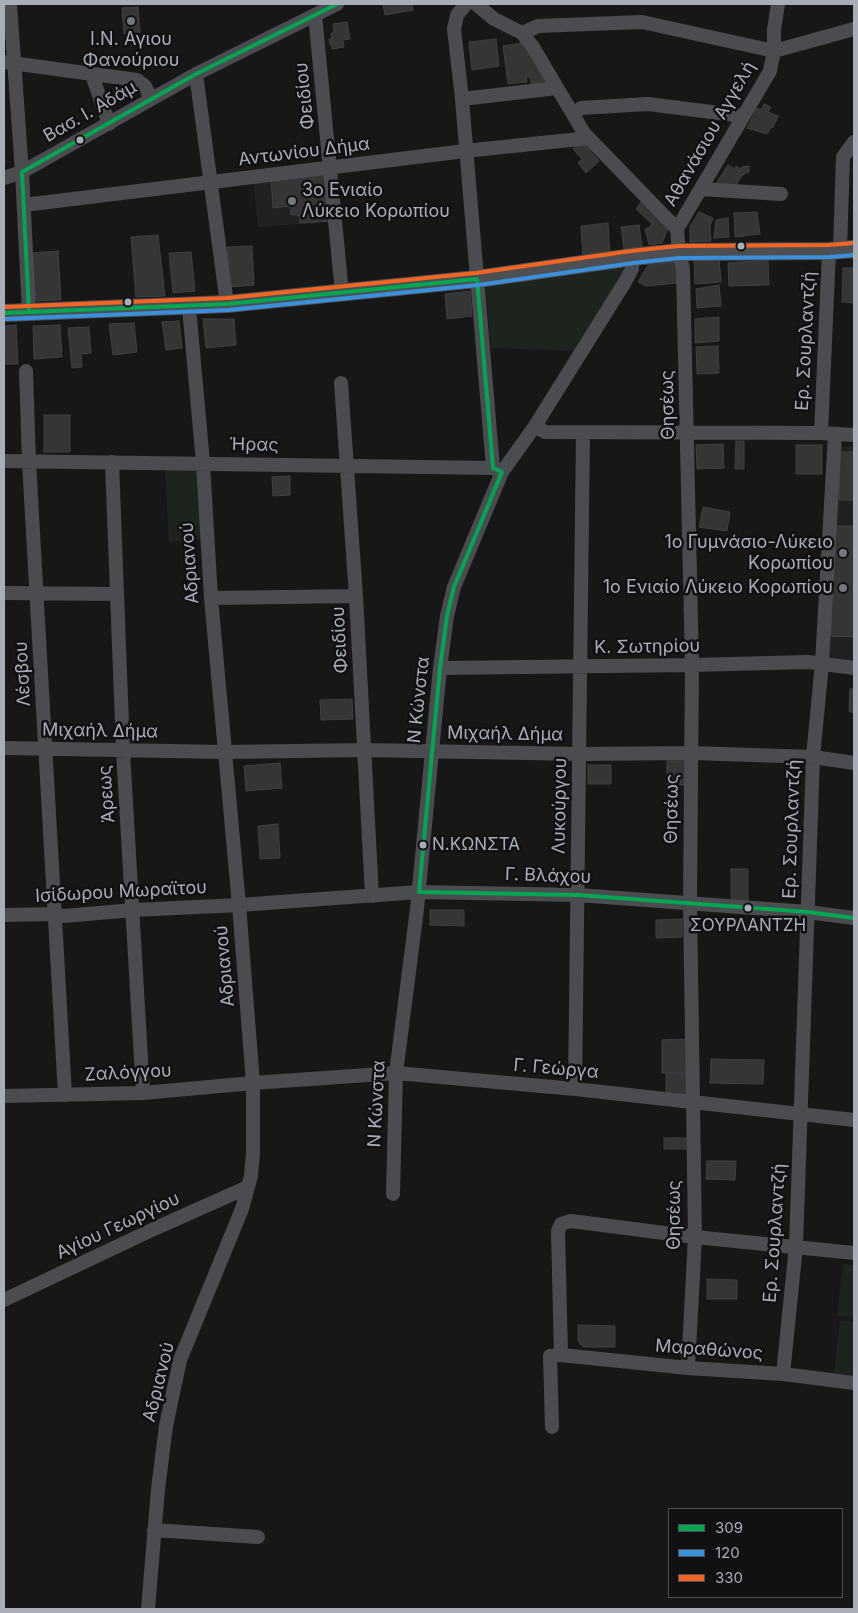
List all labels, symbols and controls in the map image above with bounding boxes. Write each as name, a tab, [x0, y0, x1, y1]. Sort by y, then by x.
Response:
marker: Ι.Ν. Αγιου Φανούριου	[125, 15, 137, 27]
place label: Ι.Ν. Αγιου Φανούριου	[83, 29, 179, 72]
street label: Αθανάσιου Αγγελή	[660, 58, 760, 210]
street label: Φειδίου	[291, 61, 319, 131]
street label: Βασ. Ι. Αδάμ	[40, 77, 140, 147]
street label: Αντωνίου Δήμα	[237, 133, 371, 171]
unlabelled marker	[75, 135, 85, 145]
place label: 3ο Ενιαίο Λύκειο Κορωπίου	[302, 180, 450, 222]
marker: 3ο Ενιαίο Λύκειο Κορωπίου	[286, 195, 298, 207]
unlabelled marker	[736, 241, 746, 251]
street label: Ερ. Σουρλαντζή	[792, 271, 820, 411]
unlabelled marker	[123, 297, 133, 307]
street label: Θησέως	[657, 370, 679, 440]
street label: Ήρας	[229, 434, 279, 456]
street label: Αδριανού	[176, 521, 204, 605]
place label: 1ο Γυμνάσιο-Λύκειο Κορωπίου	[664, 532, 833, 574]
marker: 1ο Γυμνάσιο-Λύκειο Κορωπίου	[837, 547, 849, 559]
place label: 1ο Ενιαίο Λύκειο Κορωπίου	[603, 577, 833, 599]
marker: 1ο Ενιαίο Λύκειο Κορωπίου	[837, 582, 849, 594]
street label: Φειδίου	[327, 606, 353, 674]
street label: Κ. Σωτηρίου	[594, 635, 700, 659]
street label: Λέσβου	[11, 641, 35, 707]
street label: Ν Κώνστα	[404, 656, 434, 744]
street label: Μιχαήλ Δήμα	[42, 719, 158, 743]
street label: Μιχαήλ Δήμα	[447, 722, 563, 746]
street label: Λυκούργου	[548, 758, 572, 854]
street label: Ερ. Σουρλαντζή	[779, 759, 805, 899]
street label: Άρεως	[94, 764, 120, 824]
street label: Θησέως	[661, 774, 683, 844]
place label: Ν.ΚΩΝΣΤΑ	[432, 835, 520, 855]
marker: Ν.ΚΩΝΣΤΑ	[418, 840, 428, 850]
street label: Γ. Βλάχου	[505, 864, 591, 888]
street label: Ισίδωρου Μωραϊτου	[35, 877, 207, 907]
marker: ΣΟΥΡΛΑΝΤΖΗ	[743, 903, 753, 913]
place label: ΣΟΥΡΛΑΝΤΖΗ	[690, 916, 806, 936]
street label: Αδριανού	[211, 924, 239, 1008]
street label: Γ. Γεώργα	[512, 1055, 600, 1083]
street label: Ζαλόγγου	[84, 1060, 172, 1086]
street label: Ν Κώνστα	[364, 1060, 390, 1148]
street label: Ερ. Σουρλαντζή	[759, 1163, 791, 1303]
street label: Θησέως	[664, 1180, 686, 1250]
street label: Αγίου Γεωργίου	[53, 1188, 183, 1264]
street label: Μαραθώνος	[654, 1335, 764, 1365]
street label: Αδριανού	[139, 1340, 179, 1424]
legend	[668, 1508, 843, 1598]
text: 309	[715, 1518, 743, 1537]
text: 120	[715, 1543, 740, 1562]
text: 330	[715, 1568, 743, 1587]

